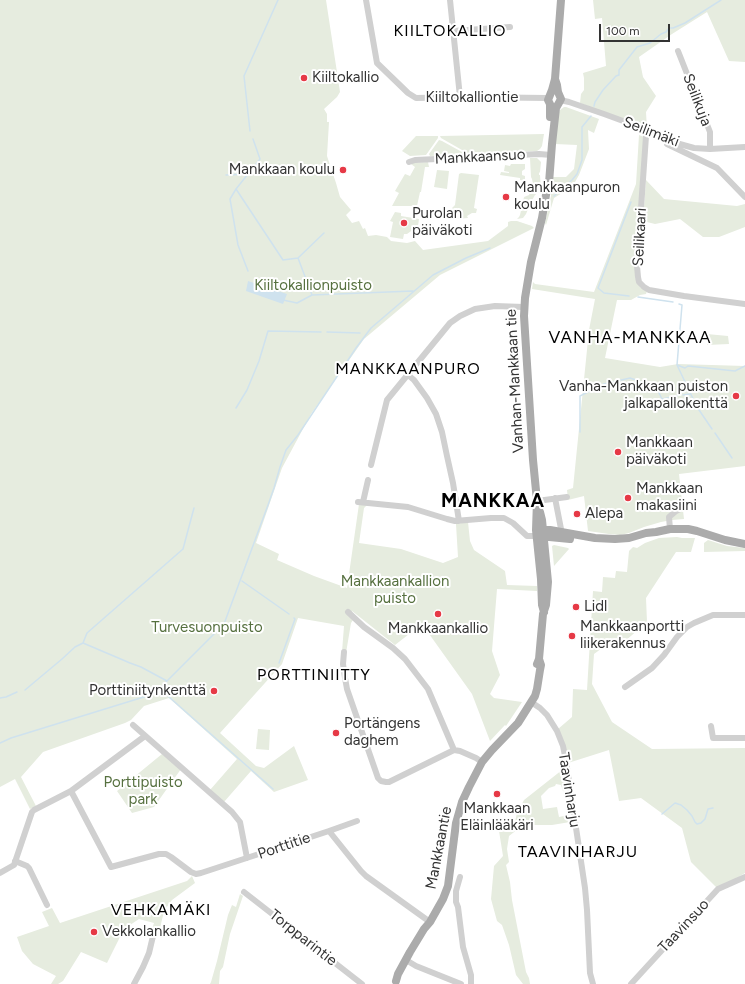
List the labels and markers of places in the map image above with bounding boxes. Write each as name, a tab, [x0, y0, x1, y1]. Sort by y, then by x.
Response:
place label: Kiiltokallio	[312, 69, 379, 87]
marker: Kiiltokallio	[299, 73, 309, 83]
place label: Mankkaan koulu	[229, 161, 335, 179]
marker: Mankkaan koulu	[338, 165, 348, 175]
place label: Mankkaanpuron koulu	[514, 179, 620, 214]
marker: Mankkaanpuron koulu	[501, 192, 511, 202]
place label: Purolan päiväkoti	[412, 205, 472, 240]
marker: Purolan päiväkoti	[399, 218, 409, 228]
place label: Vanha-Mankkaan puiston jalkapallokenttä	[559, 378, 728, 413]
marker: Vanha-Mankkaan puiston jalkapallokenttä	[731, 391, 741, 401]
place label: Mankkaan päiväkoti	[626, 434, 693, 469]
marker: Mankkaan päiväkoti	[613, 447, 623, 457]
place label: Mankkaan makasiini	[636, 480, 703, 515]
marker: Mankkaan makasiini	[623, 493, 633, 503]
place label: Alepa	[585, 505, 623, 523]
marker: Alepa	[572, 509, 582, 519]
place label: Lidl	[584, 598, 607, 616]
marker: Lidl	[571, 602, 581, 612]
marker: Mankkaankallio	[433, 609, 443, 619]
place label: Mankkaanportti liikerakennus	[580, 618, 684, 653]
place label: Mankkaankallio	[388, 620, 488, 638]
marker: Mankkaanportti liikerakennus	[567, 631, 577, 641]
place label: Porttiniitynkenttä	[89, 682, 206, 700]
marker: Porttiniitynkenttä	[209, 686, 219, 696]
place label: Portängens daghem	[344, 715, 420, 750]
marker: Portängens daghem	[331, 728, 341, 738]
marker: Mankkaan Eläinlääkäri	[492, 789, 502, 799]
place label: Mankkaan Eläinlääkäri	[460, 800, 534, 835]
place label: Vekkolankallio	[102, 923, 196, 941]
marker: Vekkolankallio	[89, 927, 99, 937]

